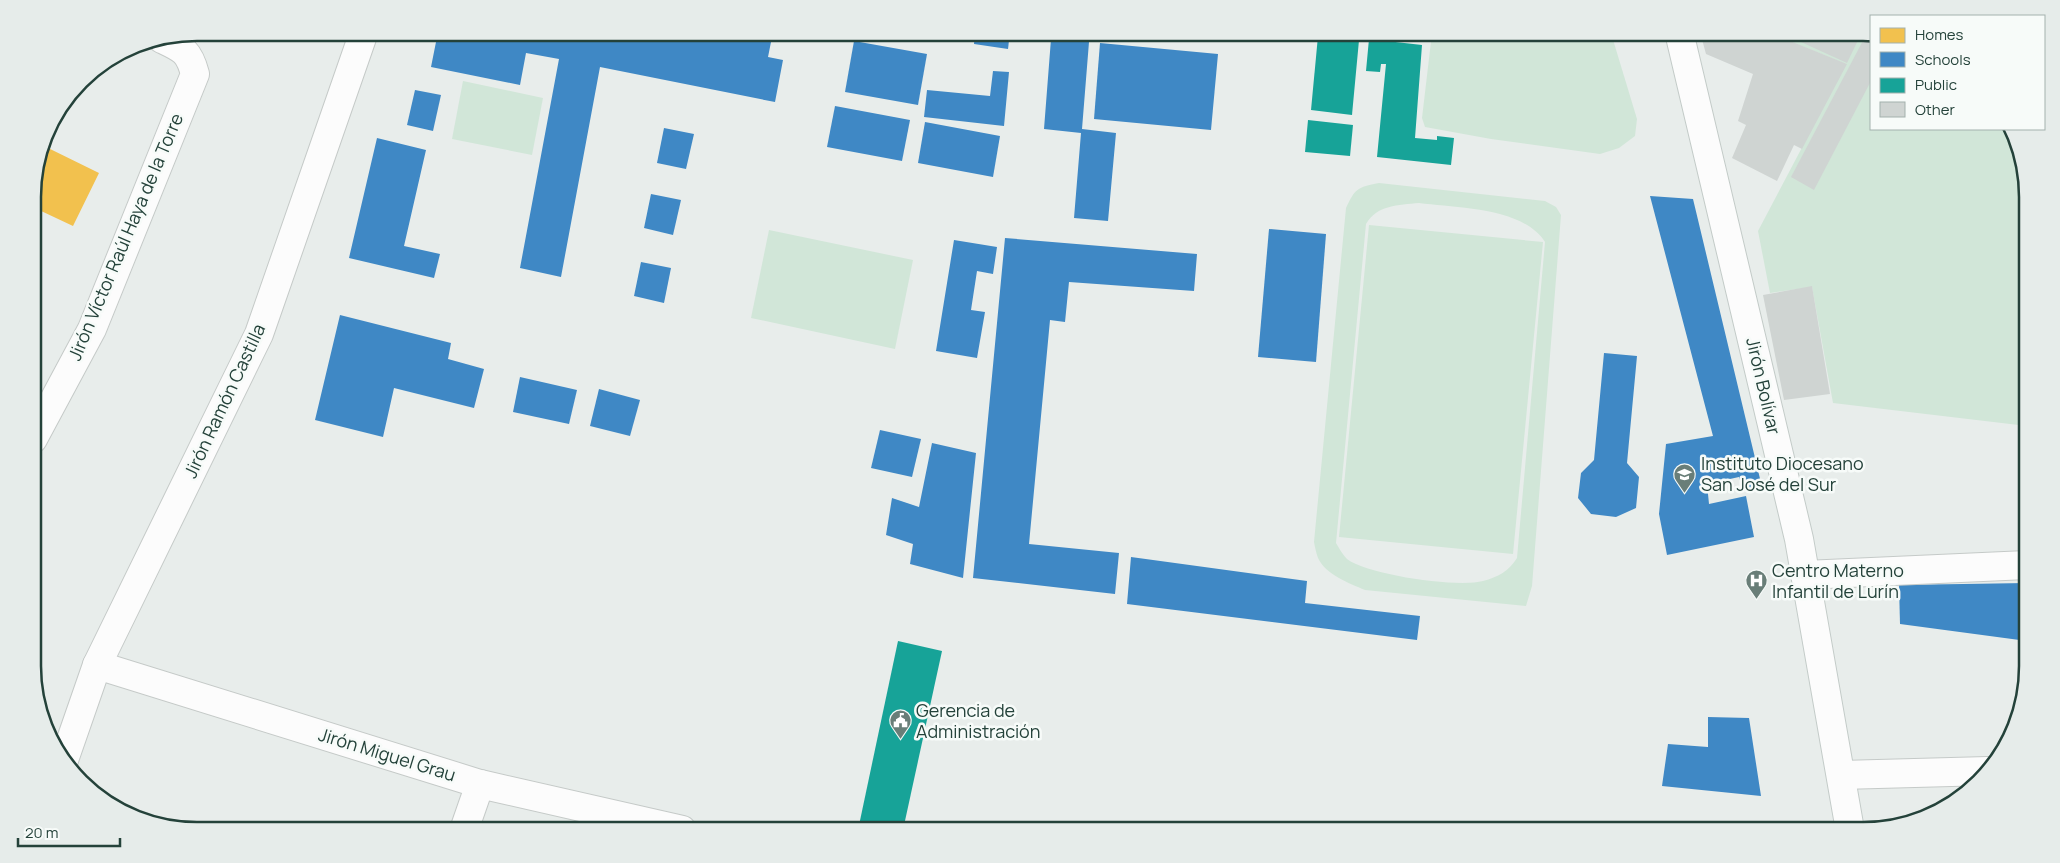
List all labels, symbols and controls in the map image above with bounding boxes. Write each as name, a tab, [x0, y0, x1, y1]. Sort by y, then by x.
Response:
legend	[1870, 15, 2045, 130]
text: Homes	[1915, 24, 1964, 45]
text: Schools	[1915, 49, 1971, 70]
text: Public	[1915, 74, 1957, 95]
text: Other	[1915, 99, 1956, 120]
street label: Jirón Víctor Raúl Haya de la Torre	[62, 109, 188, 364]
street label: Jirón Ramón Castilla	[178, 320, 270, 482]
street label: Jirón Bolívar	[1741, 335, 1787, 437]
place label: Instituto Diocesano San José del Sur	[1701, 451, 1864, 496]
school or university icon: Instituto Diocesano San José del Sur	[1673, 462, 1697, 493]
place label: Centro Materno Infantil de Lurín	[1772, 558, 1904, 603]
hospital icon: Centro Materno Infantil de Lurín	[1744, 569, 1768, 600]
place label: Gerencia de Administración	[916, 698, 1040, 743]
public building icon: Gerencia de Administración	[888, 709, 912, 740]
street label: Jirón Miguel Grau	[316, 722, 459, 786]
scale bar	[18, 816, 120, 848]
text: 20 m	[25, 822, 58, 843]

